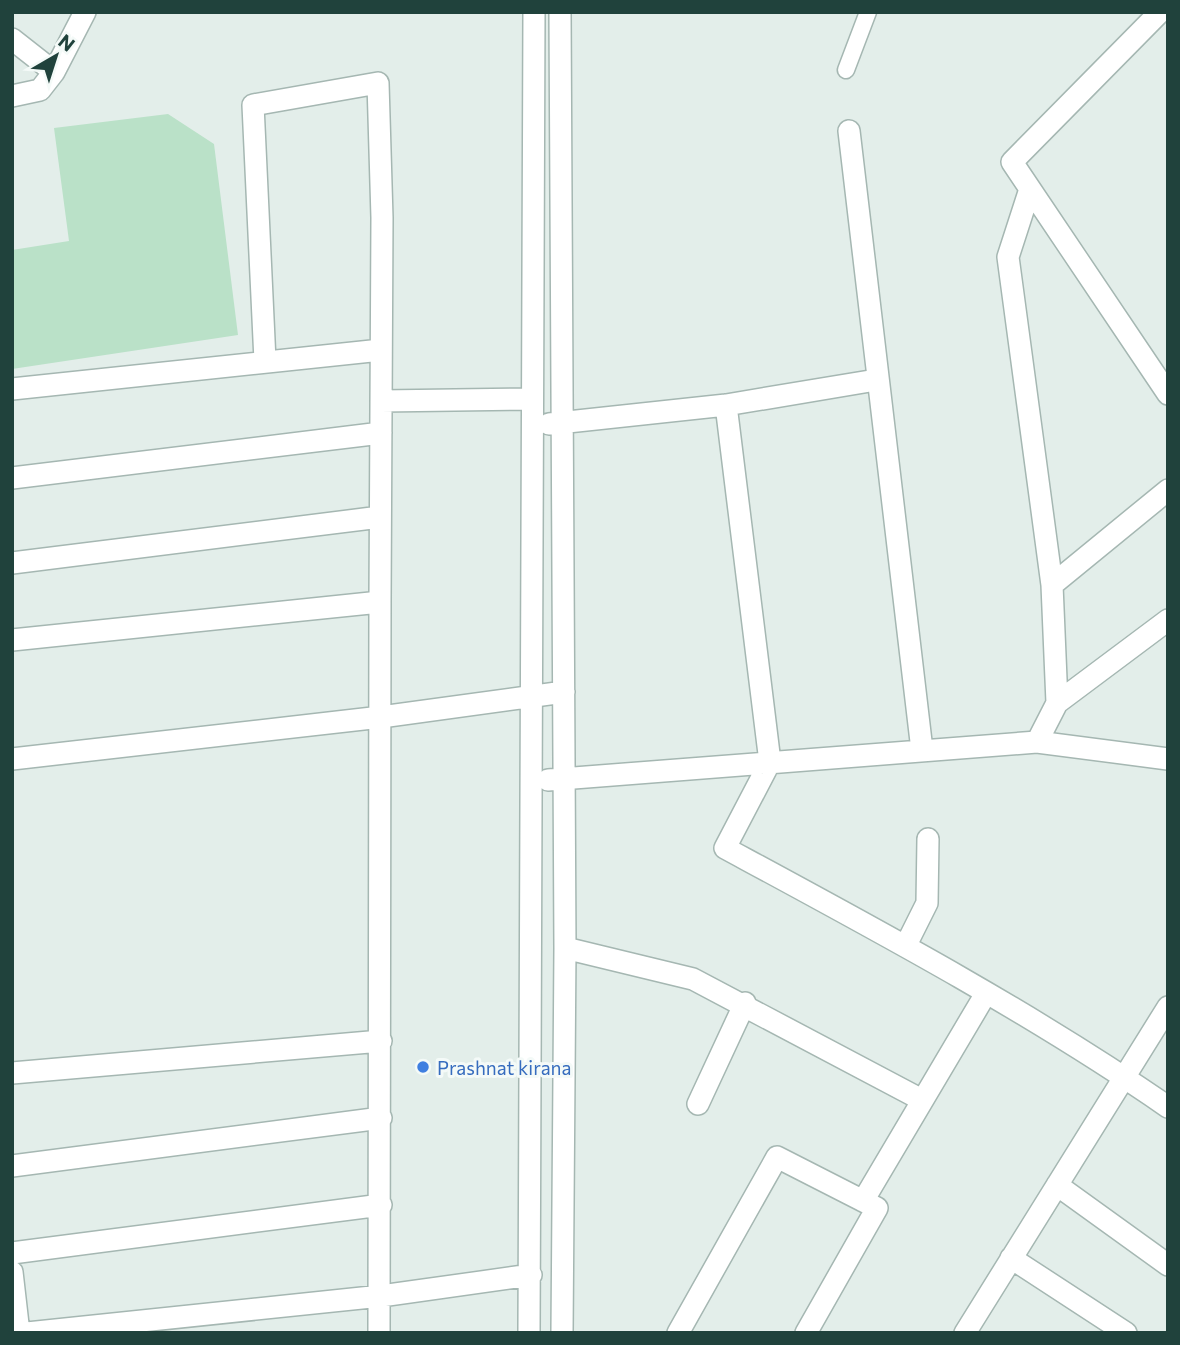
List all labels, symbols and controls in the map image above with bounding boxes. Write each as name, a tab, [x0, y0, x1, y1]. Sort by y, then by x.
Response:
north arrow	[21, 21, 91, 91]
text: N	[54, 29, 80, 56]
place label: Prashnat kirana	[437, 1056, 571, 1079]
marker: Prashnat kirana	[415, 1059, 431, 1075]

